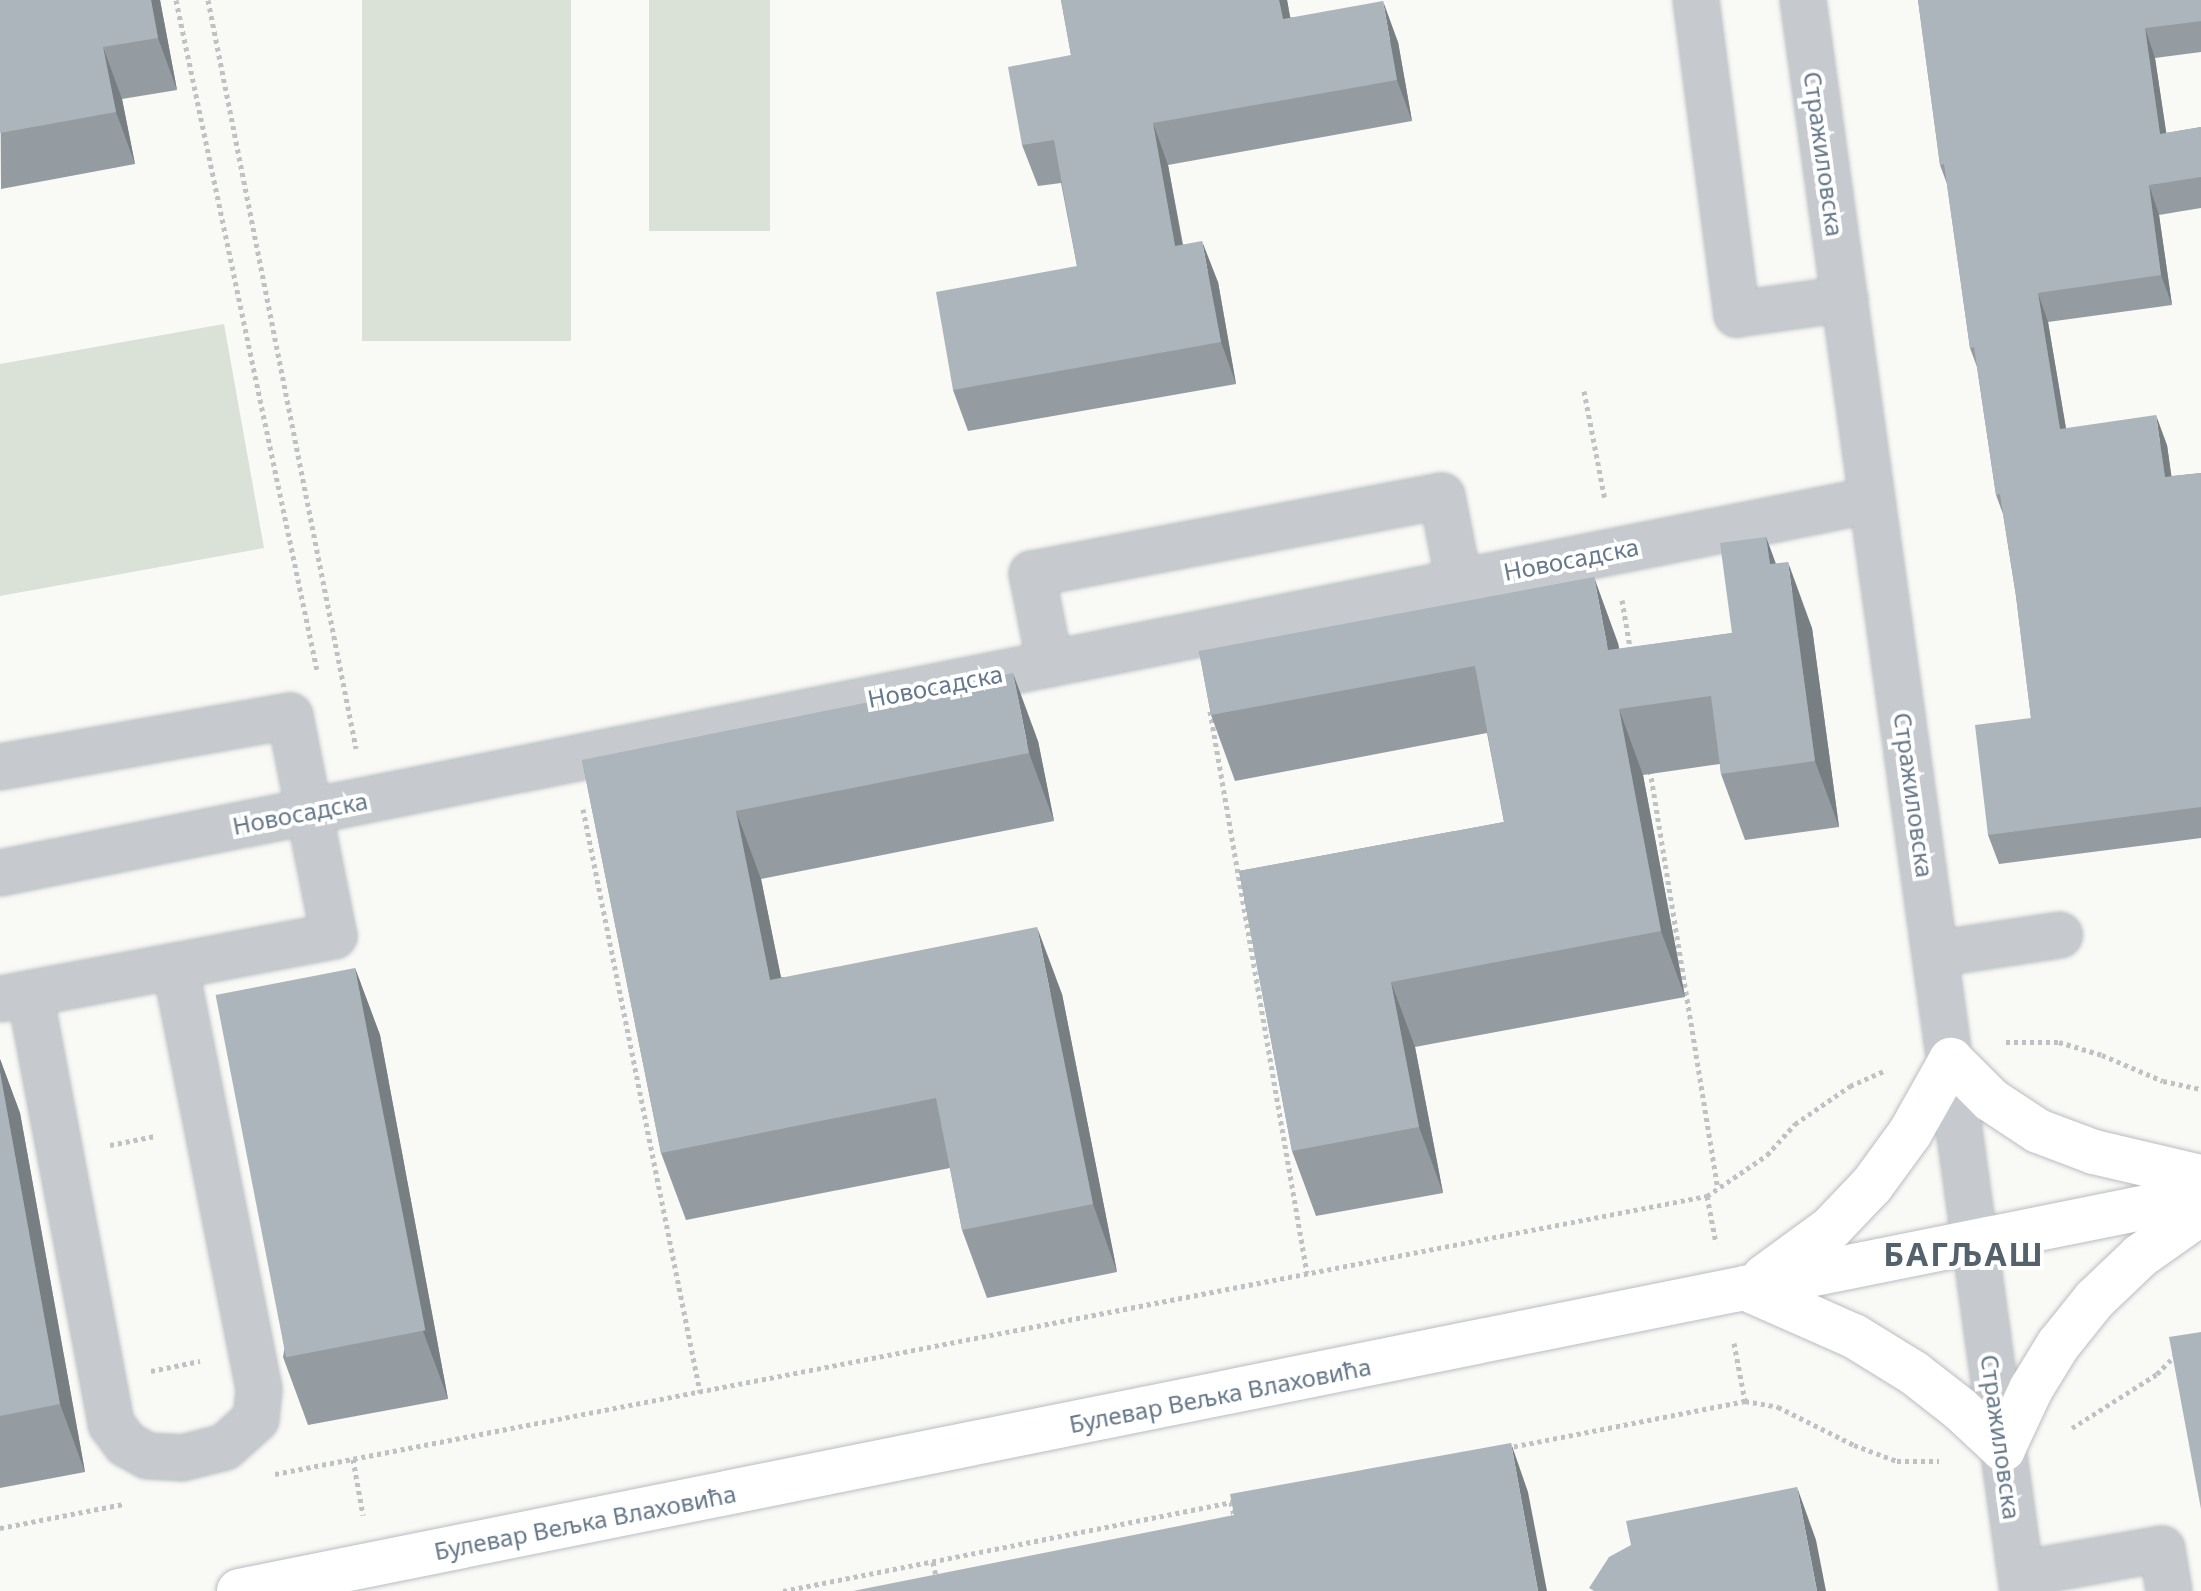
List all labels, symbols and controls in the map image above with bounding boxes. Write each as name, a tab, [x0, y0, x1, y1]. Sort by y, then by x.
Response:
street label: Стражиловска	[1798, 70, 1850, 238]
street label: Новосадска	[1501, 532, 1641, 586]
street label: Новосадска	[865, 659, 1005, 713]
street label: Стражиловска	[1888, 711, 1940, 879]
street label: Новосадска	[230, 786, 370, 840]
district label: БАГЉАШ	[1883, 1235, 2045, 1273]
street label: Булевар Вељка Влаховића	[1067, 1352, 1373, 1438]
street label: Стражиловска	[1975, 1353, 2027, 1521]
street label: Булевар Вељка Влаховића	[432, 1479, 738, 1565]

